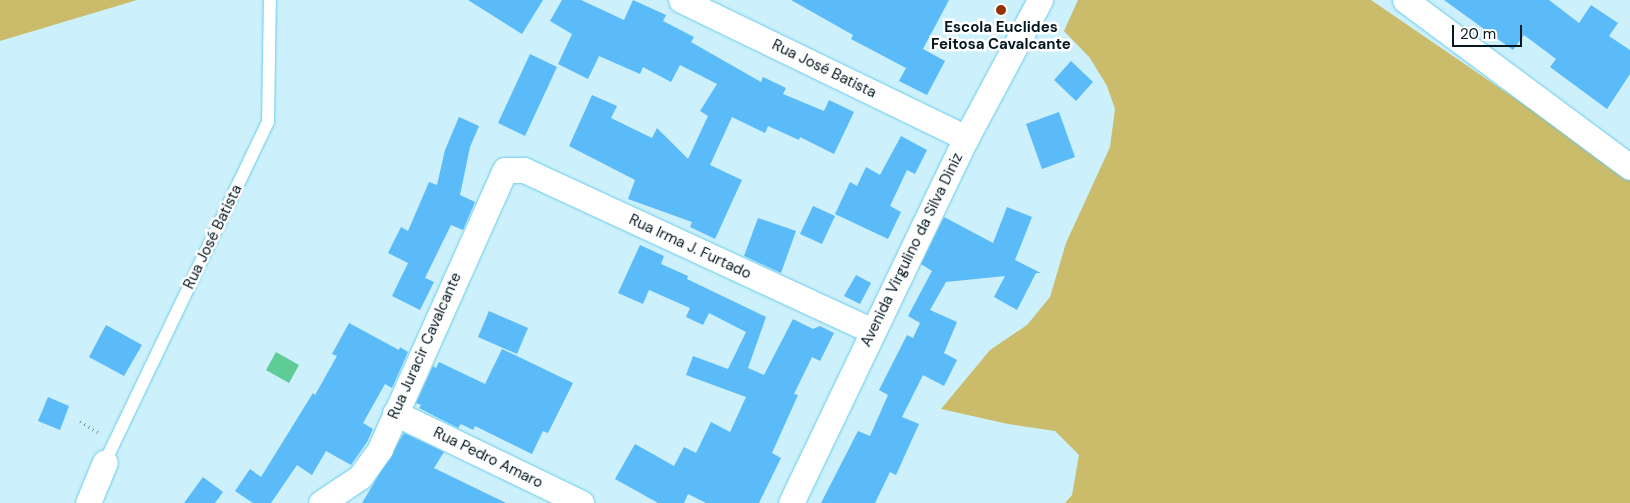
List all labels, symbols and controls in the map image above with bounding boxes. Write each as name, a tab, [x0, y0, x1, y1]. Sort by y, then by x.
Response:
marker: Escola Euclides Feitosa Cavalcante	[995, 4, 1007, 16]
scale bar	[1455, 15, 1525, 47]
place label: Escola Euclides Feitosa Cavalcante	[931, 18, 1071, 53]
text: 20 m	[1460, 24, 1496, 44]
street label: Rua José Batista	[769, 36, 879, 102]
street label: Avenida Virgulino da Silva Diniz	[857, 150, 967, 350]
street label: Rua José Batista	[180, 182, 246, 292]
street label: Rua Irma J. Furtado	[626, 211, 754, 283]
street label: Rua Juracir Cavalcante	[385, 270, 465, 422]
street label: Rua Pedro Amaro	[430, 424, 546, 492]

